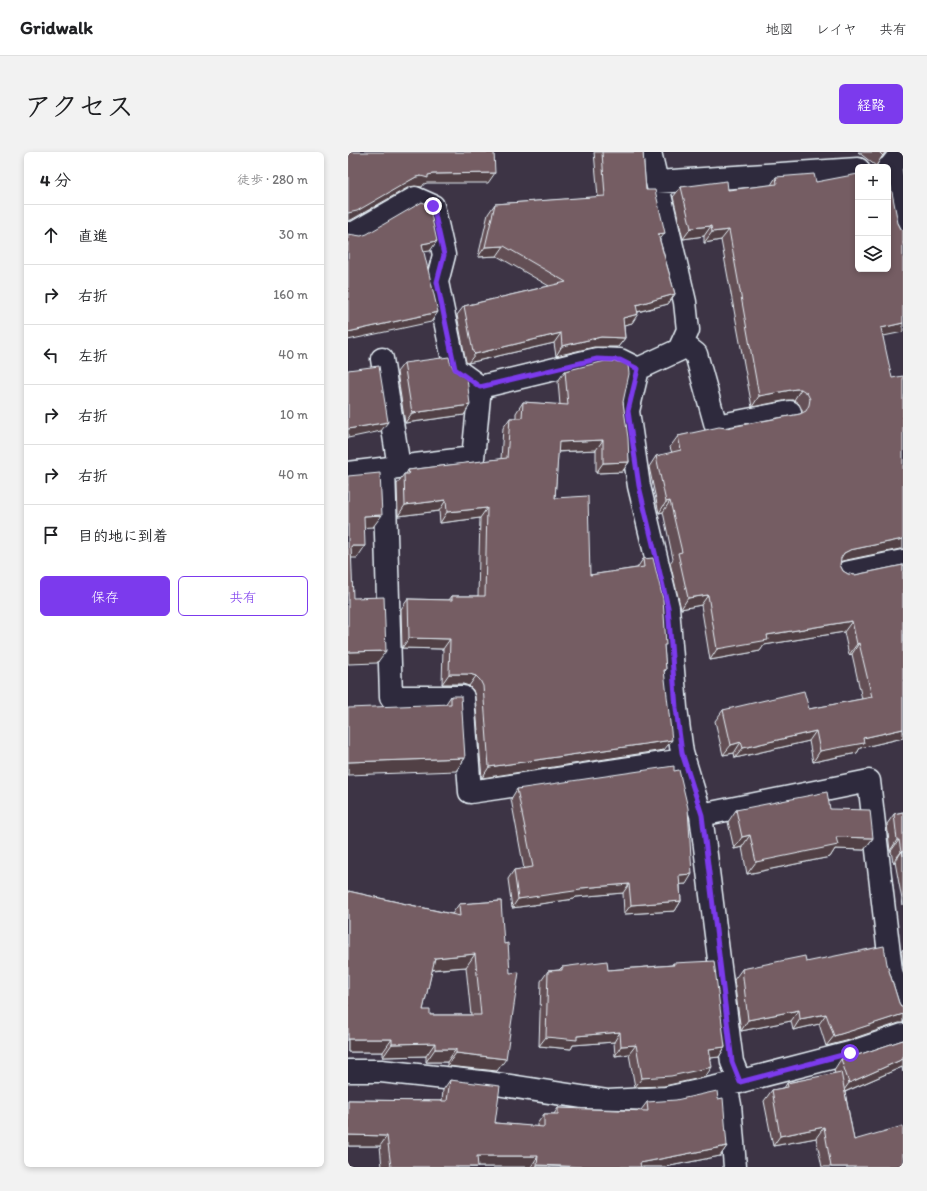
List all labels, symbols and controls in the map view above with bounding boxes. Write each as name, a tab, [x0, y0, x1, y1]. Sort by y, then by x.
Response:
text: Gridwalk	[20, 16, 93, 39]
text: 地図	[766, 21, 794, 38]
text: レイヤ	[816, 21, 857, 38]
text: 共有	[879, 21, 907, 38]
button: 経路	[839, 84, 903, 124]
text: アクセス	[24, 89, 134, 123]
map controls	[855, 164, 891, 272]
button: +	[855, 164, 891, 200]
text: 4 分	[40, 170, 71, 190]
text: 徒歩 · 280 m	[237, 172, 308, 187]
route end	[424, 197, 442, 215]
button: −	[855, 200, 891, 236]
icon: ahead	[40, 224, 62, 246]
text: 直進	[78, 227, 108, 245]
text: 30 m	[279, 227, 308, 242]
button: layers	[855, 236, 891, 272]
icon: right	[40, 284, 62, 306]
text: 右折	[78, 287, 108, 305]
text: 160 m	[273, 287, 308, 302]
icon: left	[40, 344, 62, 366]
text: 左折	[78, 347, 108, 365]
text: 40 m	[278, 347, 308, 362]
icon: right	[40, 404, 62, 426]
text: 右折	[78, 407, 108, 425]
text: 10 m	[280, 407, 308, 422]
icon: right	[40, 464, 62, 486]
text: 右折	[78, 467, 108, 485]
text: 40 m	[278, 467, 308, 482]
icon: arrive	[40, 524, 62, 546]
text: 目的地に到着	[78, 527, 168, 545]
button: 保存	[40, 576, 170, 616]
button: 共有	[178, 576, 308, 616]
route start	[841, 1044, 859, 1062]

